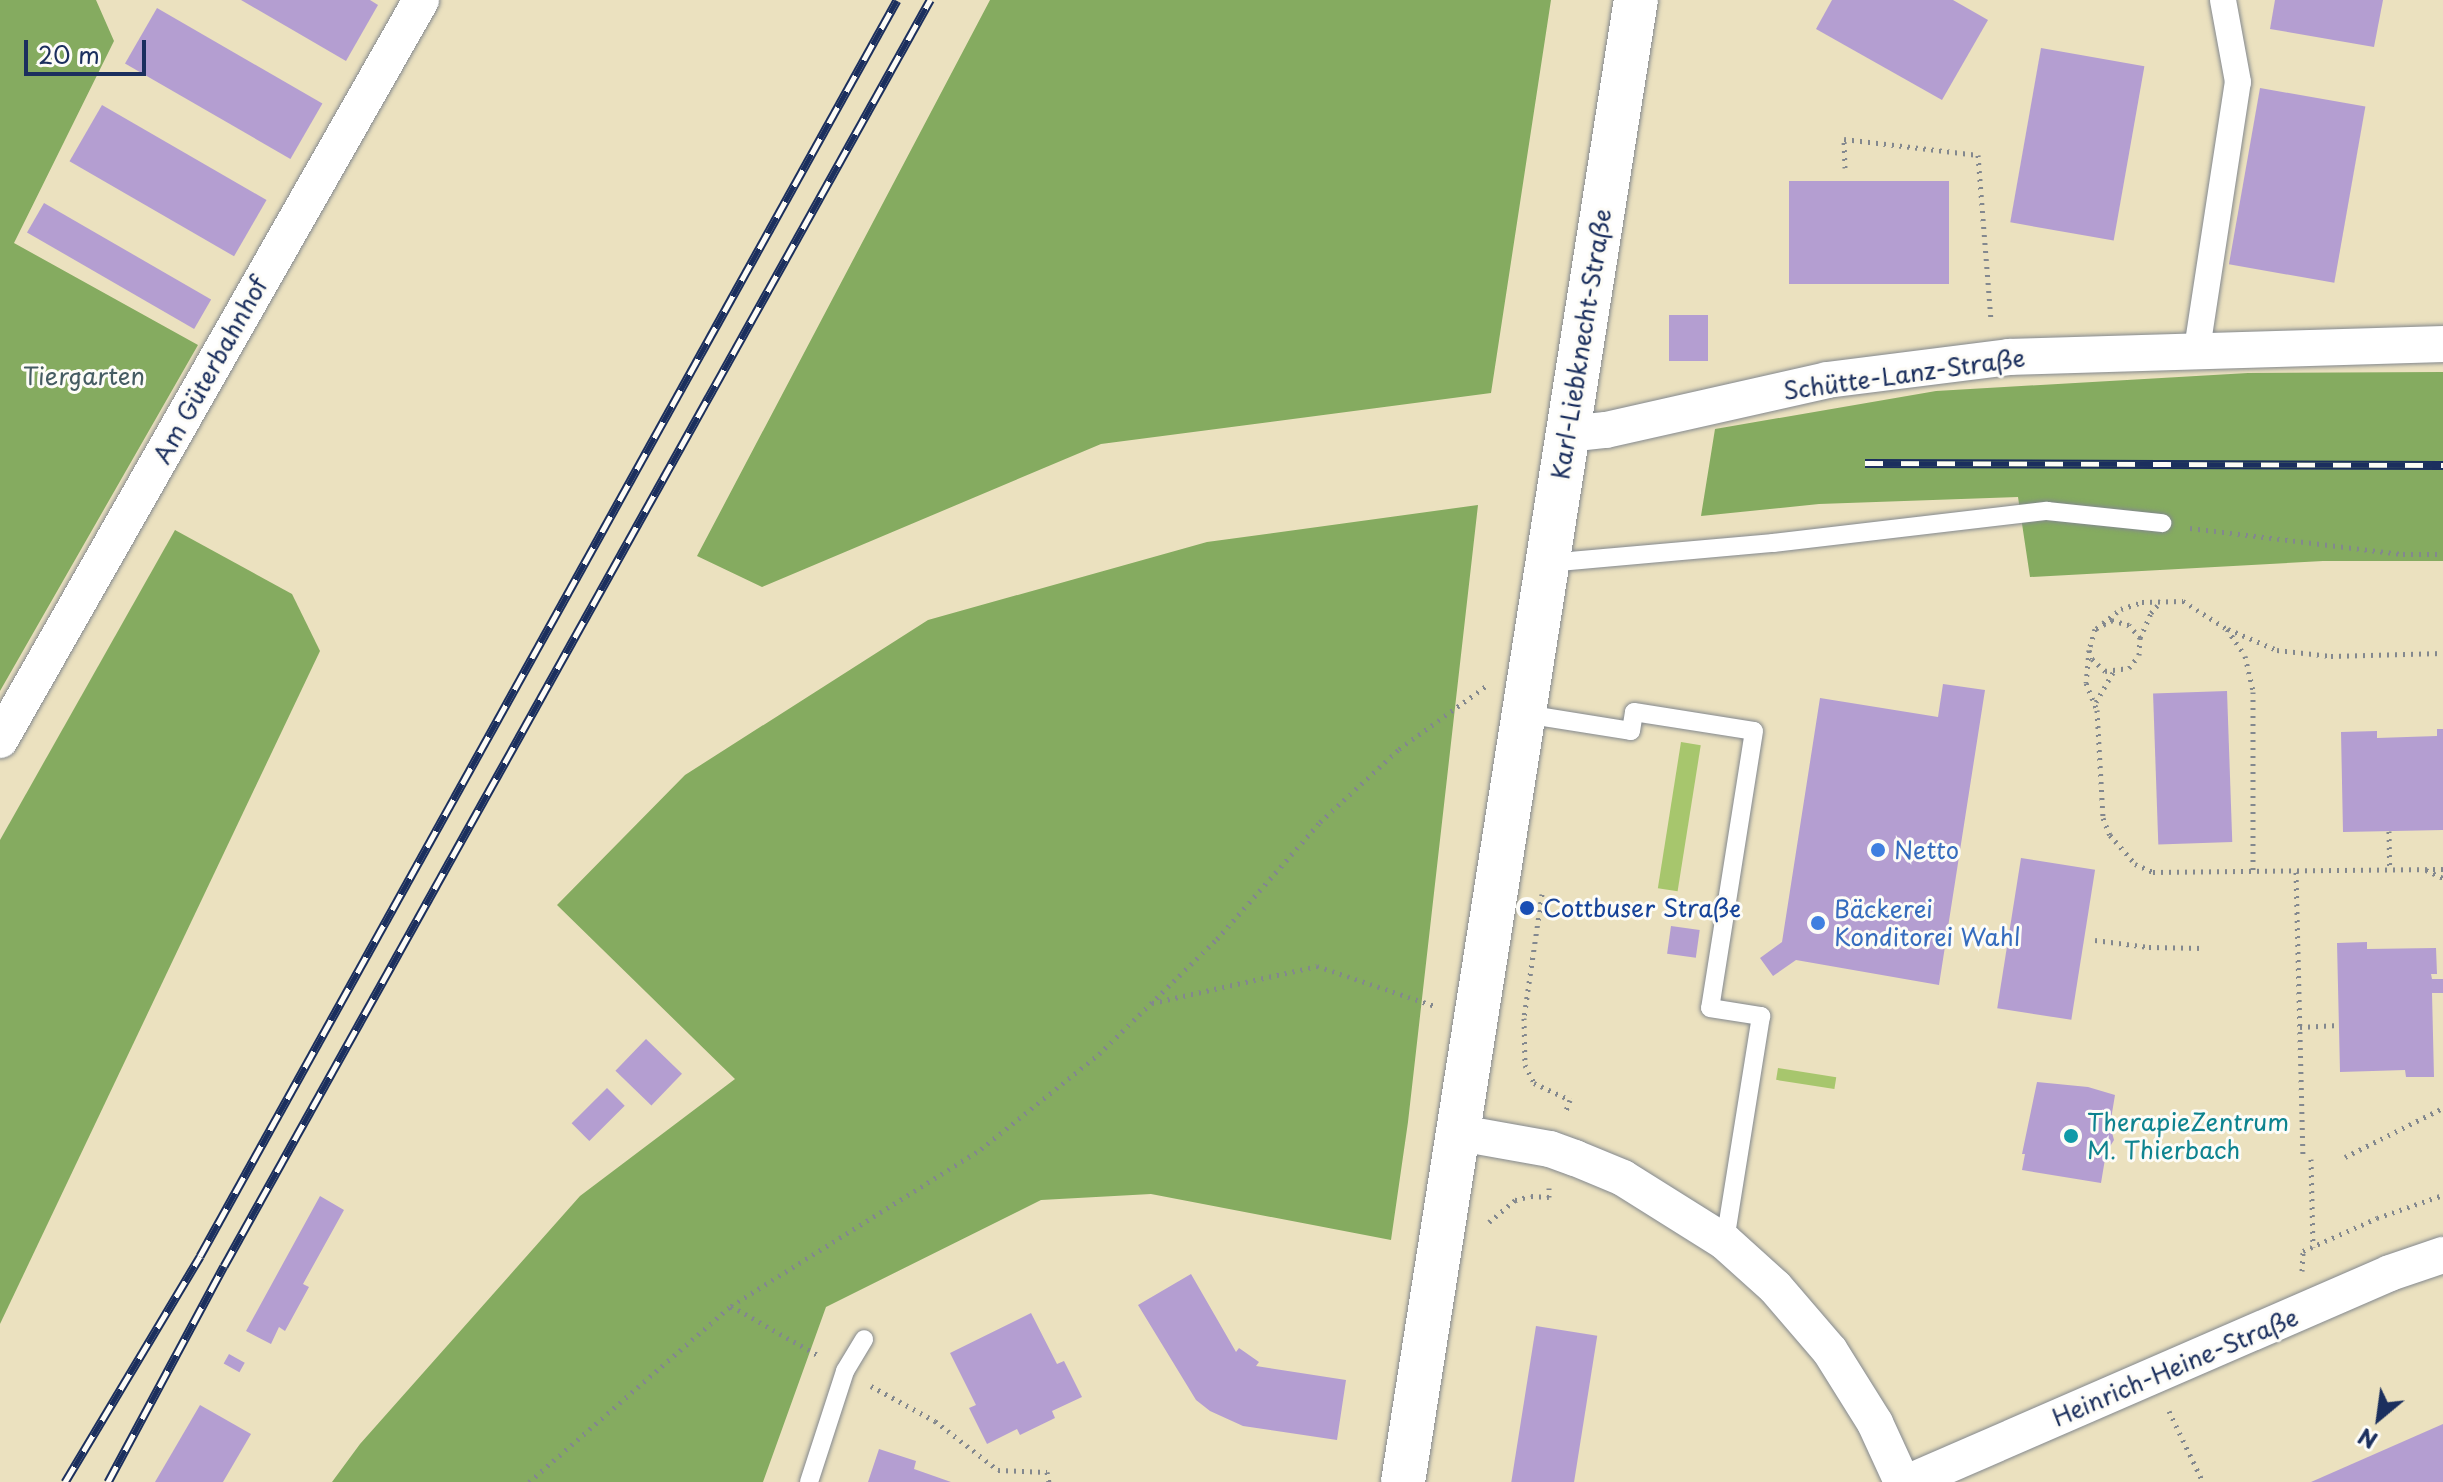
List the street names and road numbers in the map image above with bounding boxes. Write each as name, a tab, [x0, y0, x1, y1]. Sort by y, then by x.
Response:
street label: Karl-Liebknecht-Straße	[1545, 207, 1617, 481]
street label: Am Güterbahnhof	[147, 271, 273, 469]
street label: Schütte-Lanz-Straße	[1781, 343, 2027, 405]
street label: Heinrich-Heine-Straße	[2048, 1302, 2302, 1432]

